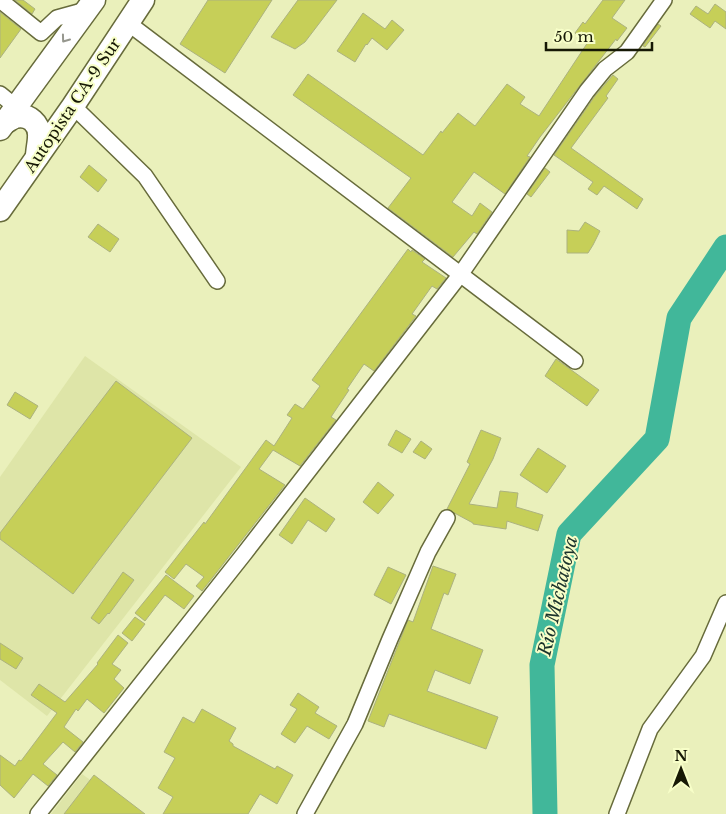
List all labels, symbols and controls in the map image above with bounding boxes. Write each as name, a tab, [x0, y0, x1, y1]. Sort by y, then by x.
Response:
scale bar	[546, 20, 652, 52]
text: 50 m	[554, 27, 594, 46]
street label: Autopista CA-9 Sur	[19, 34, 125, 177]
one-way arrow	[62, 34, 71, 43]
water label: Río Michatoya	[533, 534, 582, 659]
north arrow	[656, 744, 706, 794]
text: N	[674, 747, 688, 765]

